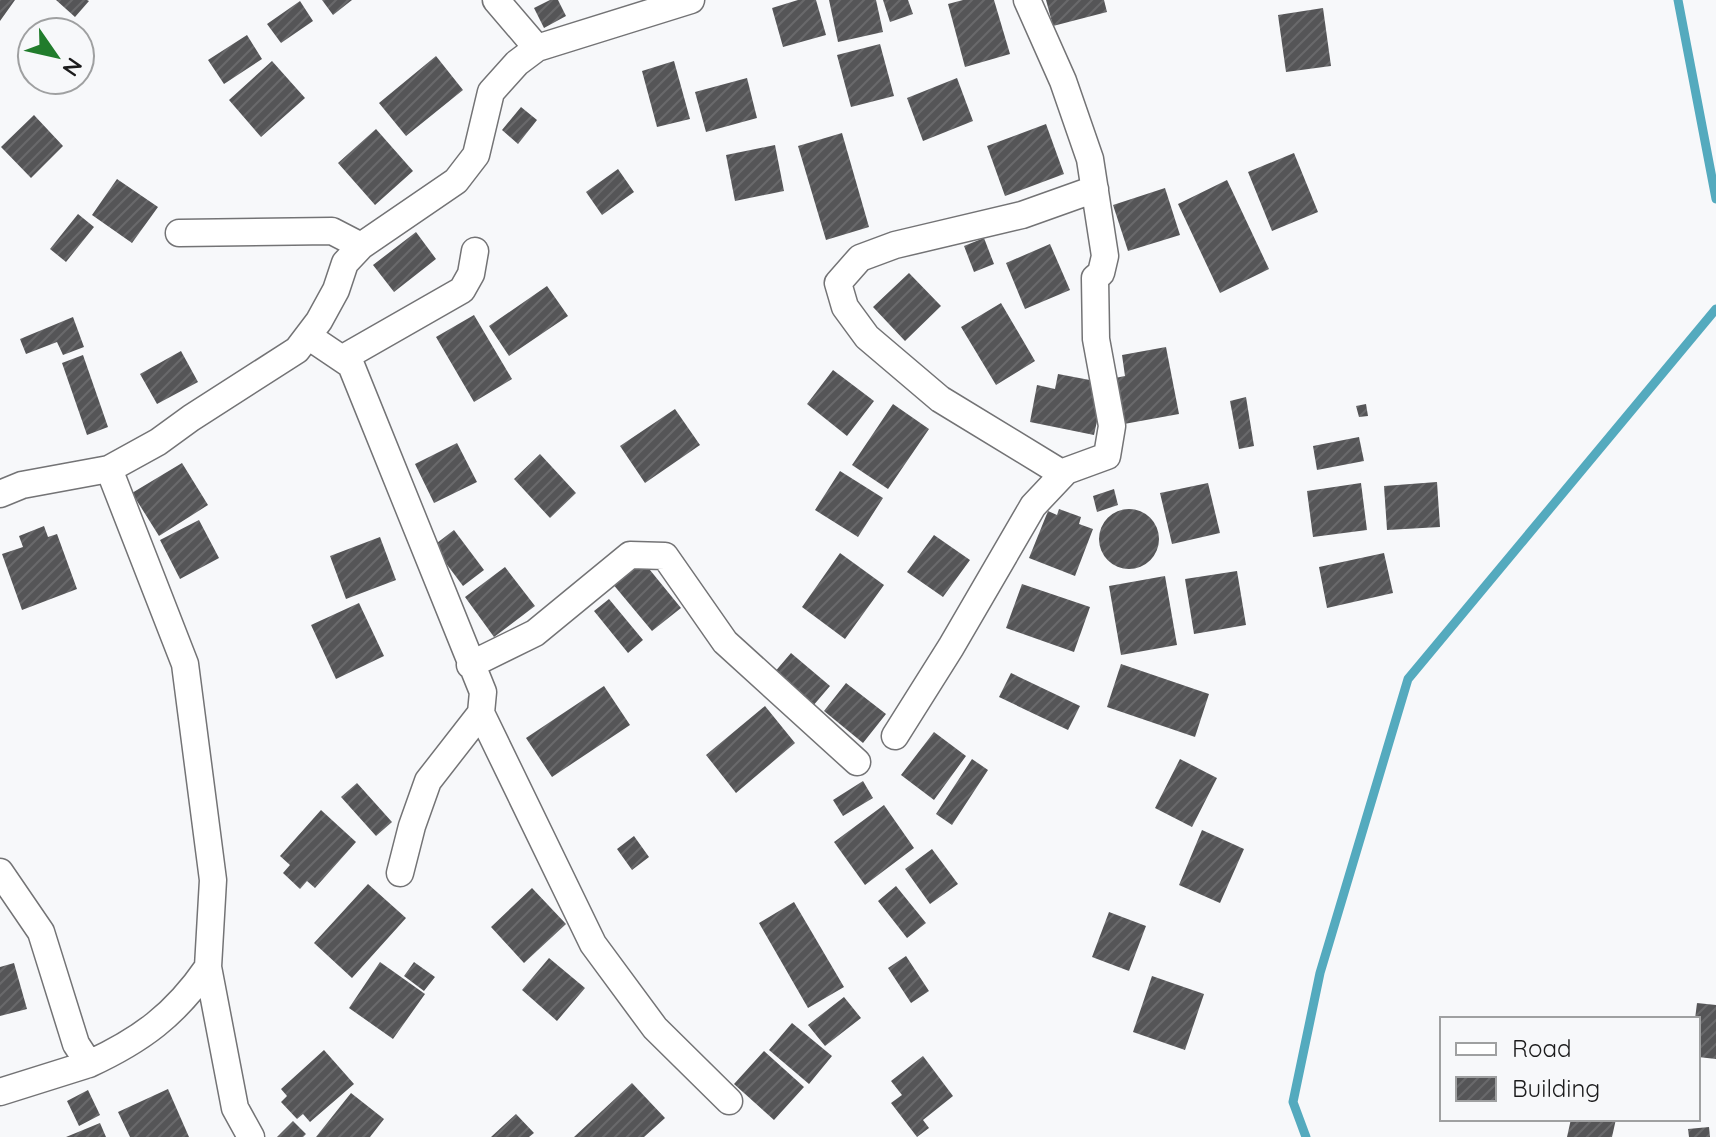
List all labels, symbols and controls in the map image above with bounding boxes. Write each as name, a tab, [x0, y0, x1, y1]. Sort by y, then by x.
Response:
north arrow	[16, 16, 96, 96]
text: N	[56, 53, 89, 82]
legend	[1440, 1017, 1700, 1121]
text: Road	[1512, 1033, 1572, 1063]
text: Building	[1512, 1073, 1600, 1103]

